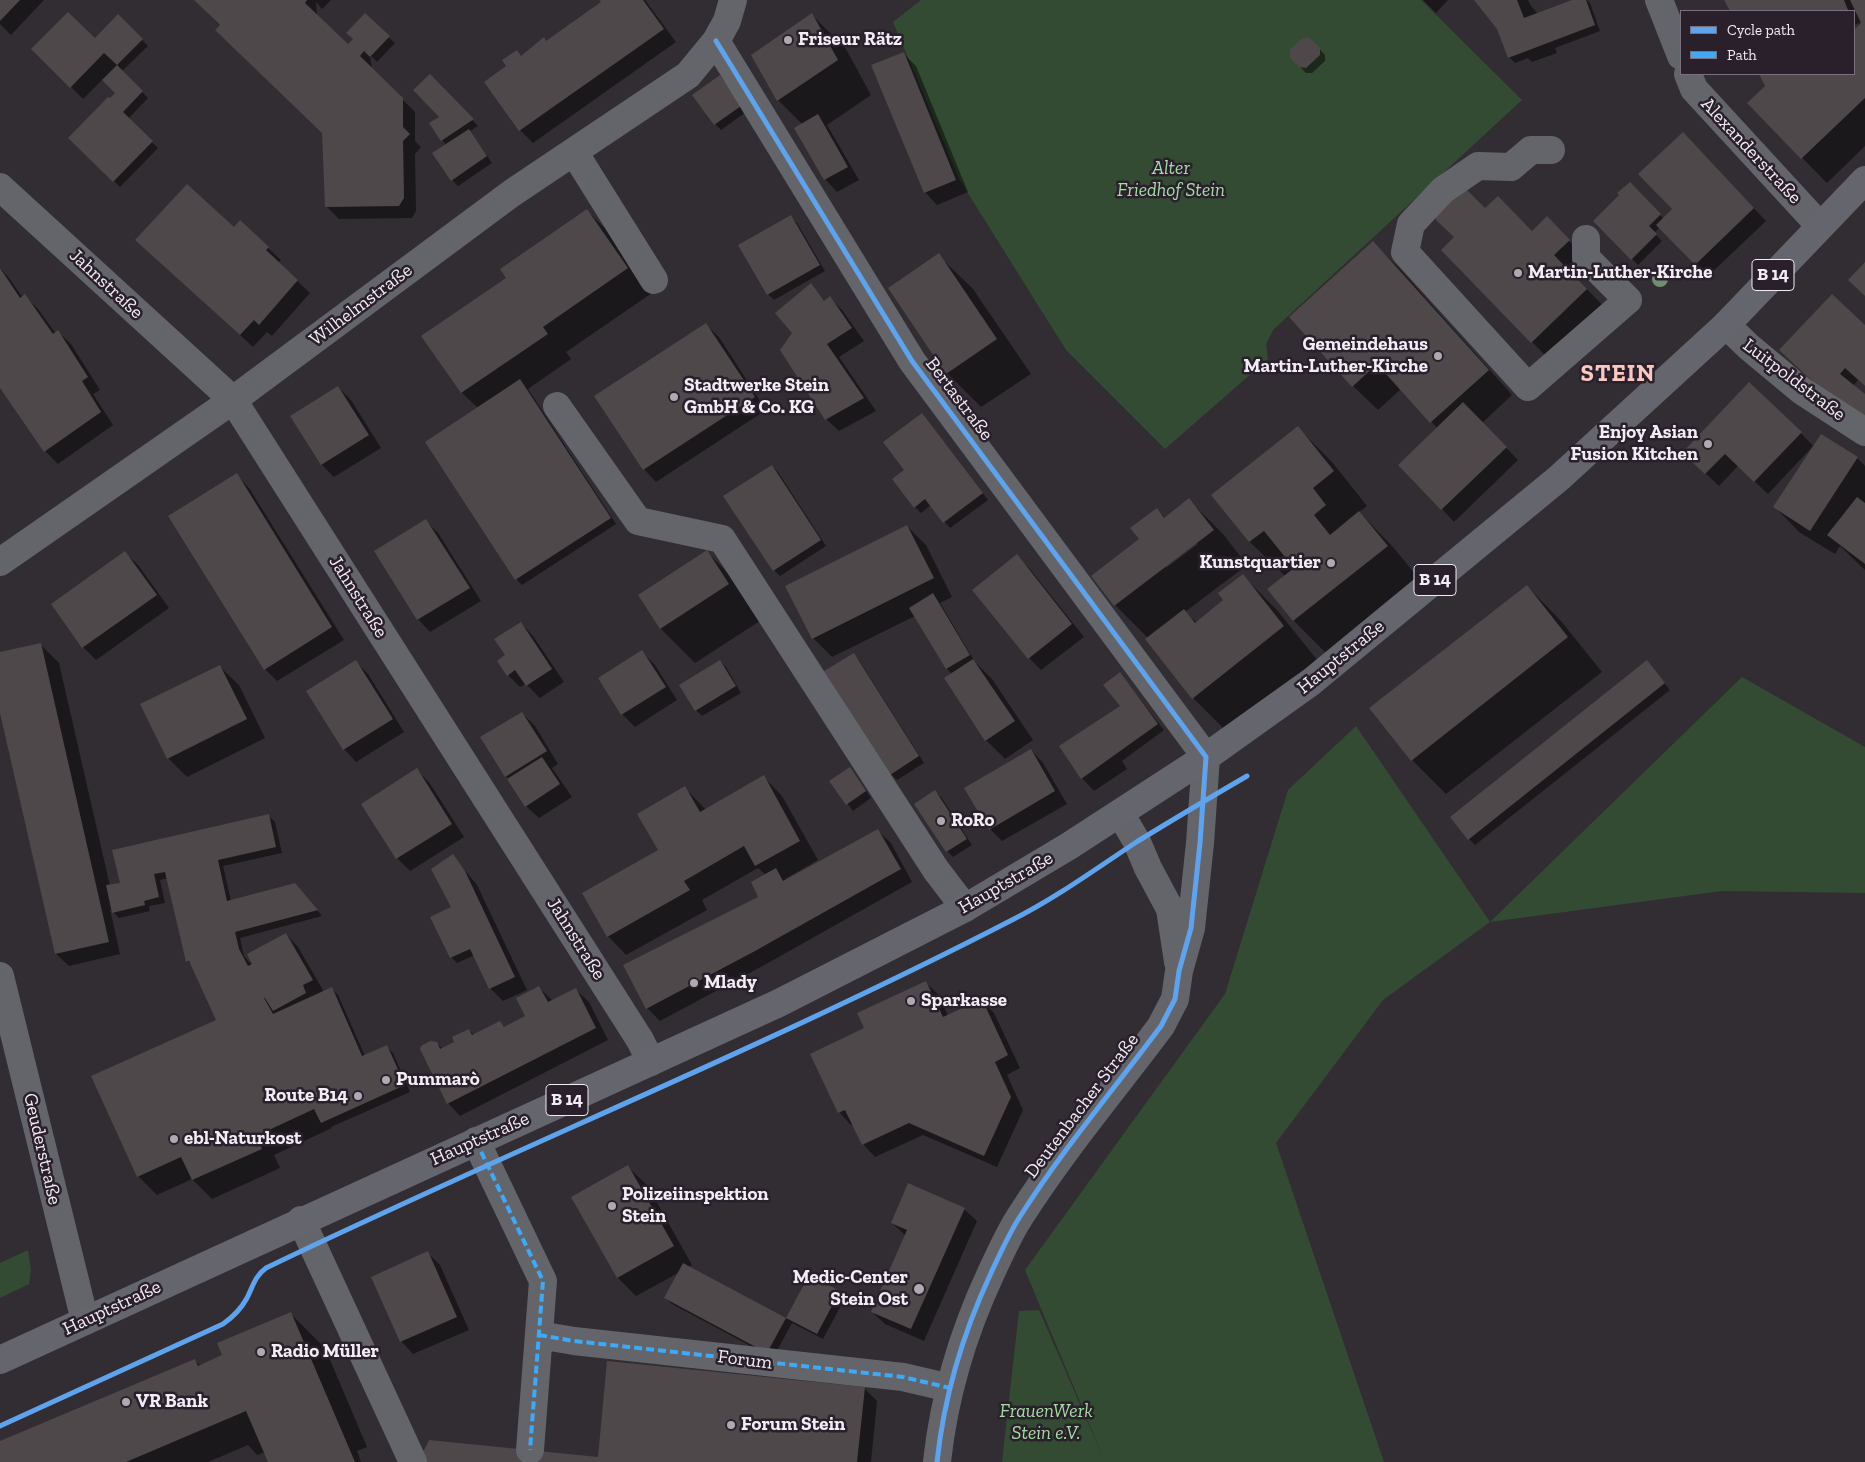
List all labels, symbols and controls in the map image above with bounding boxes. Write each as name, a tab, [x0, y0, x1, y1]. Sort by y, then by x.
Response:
legend	[1680, 10, 1855, 75]
text: Cycle path	[1727, 21, 1795, 39]
place label: Friseur Rätz	[798, 29, 902, 51]
marker: Friseur Rätz	[782, 34, 794, 46]
text: Path	[1727, 46, 1757, 64]
street label: Alexanderstraße	[1696, 93, 1806, 209]
park label: Alter Friedhof Stein	[1117, 158, 1225, 202]
street label: Jahnstraße	[64, 244, 148, 324]
street label: Wilhelmstraße	[305, 259, 417, 351]
road number: B 14	[1752, 260, 1794, 290]
place label: Martin-Luther-Kirche	[1528, 262, 1712, 284]
marker: Martin-Luther-Kirche	[1512, 267, 1524, 279]
place label: Gemeindehaus Martin-Luther-Kirche	[1244, 334, 1428, 378]
street label: Luitpoldstraße	[1738, 334, 1850, 426]
marker: Gemeindehaus Martin-Luther-Kirche	[1432, 350, 1444, 362]
street label: Bertastraße	[920, 353, 998, 445]
district label: STEIN	[1580, 360, 1656, 388]
place label: Stadtwerke Stein GmbH & Co. KG	[684, 375, 829, 419]
marker: Stadtwerke Stein GmbH & Co. KG	[668, 391, 680, 403]
place label: Enjoy Asian Fusion Kitchen	[1570, 422, 1698, 466]
marker: Enjoy Asian Fusion Kitchen	[1702, 438, 1714, 450]
street label: Jahnstraße	[324, 552, 392, 642]
place label: Kunstquartier	[1199, 552, 1321, 574]
marker: Kunstquartier	[1325, 557, 1337, 569]
road number: B 14	[1414, 564, 1456, 596]
street label: Hauptstraße	[1293, 615, 1389, 699]
place label: RoRo	[951, 810, 994, 832]
marker: RoRo	[935, 815, 947, 827]
street label: Hauptstraße	[955, 847, 1057, 919]
street label: Jahnstraße	[542, 894, 610, 984]
place label: Mlady	[704, 972, 757, 994]
marker: Mlady	[688, 977, 700, 989]
place label: Sparkasse	[921, 990, 1007, 1012]
marker: Sparkasse	[905, 995, 917, 1007]
street label: Deutenbacher Straße	[1020, 1029, 1144, 1183]
place label: Pummarò	[396, 1069, 480, 1091]
marker: Pummarò	[380, 1074, 392, 1086]
road number: B 14	[546, 1084, 588, 1116]
place label: Route B14	[264, 1085, 348, 1107]
marker: Route B14	[352, 1090, 364, 1102]
street label: Geuderstraße	[18, 1091, 66, 1207]
street label: Hauptstraße	[427, 1107, 533, 1171]
place label: ebl-Naturkost	[184, 1128, 302, 1150]
marker: ebl-Naturkost	[168, 1133, 180, 1145]
place label: Polizeiinspektion Stein	[622, 1184, 769, 1228]
marker: Polizeiinspektion Stein	[606, 1200, 618, 1212]
place label: Medic-Center Stein Ost	[793, 1267, 908, 1311]
street label: Hauptstraße	[59, 1275, 165, 1341]
marker: Medic-Center Stein Ost	[912, 1282, 926, 1296]
place label: Radio Müller	[271, 1341, 379, 1363]
street label: Forum	[716, 1345, 774, 1375]
marker: Radio Müller	[255, 1346, 267, 1358]
place label: VR Bank	[136, 1391, 208, 1413]
marker: VR Bank	[120, 1396, 132, 1408]
park label: FrauenWerk Stein e.V.	[999, 1401, 1093, 1445]
place label: Forum Stein	[741, 1414, 845, 1436]
marker: Forum Stein	[725, 1419, 737, 1431]

